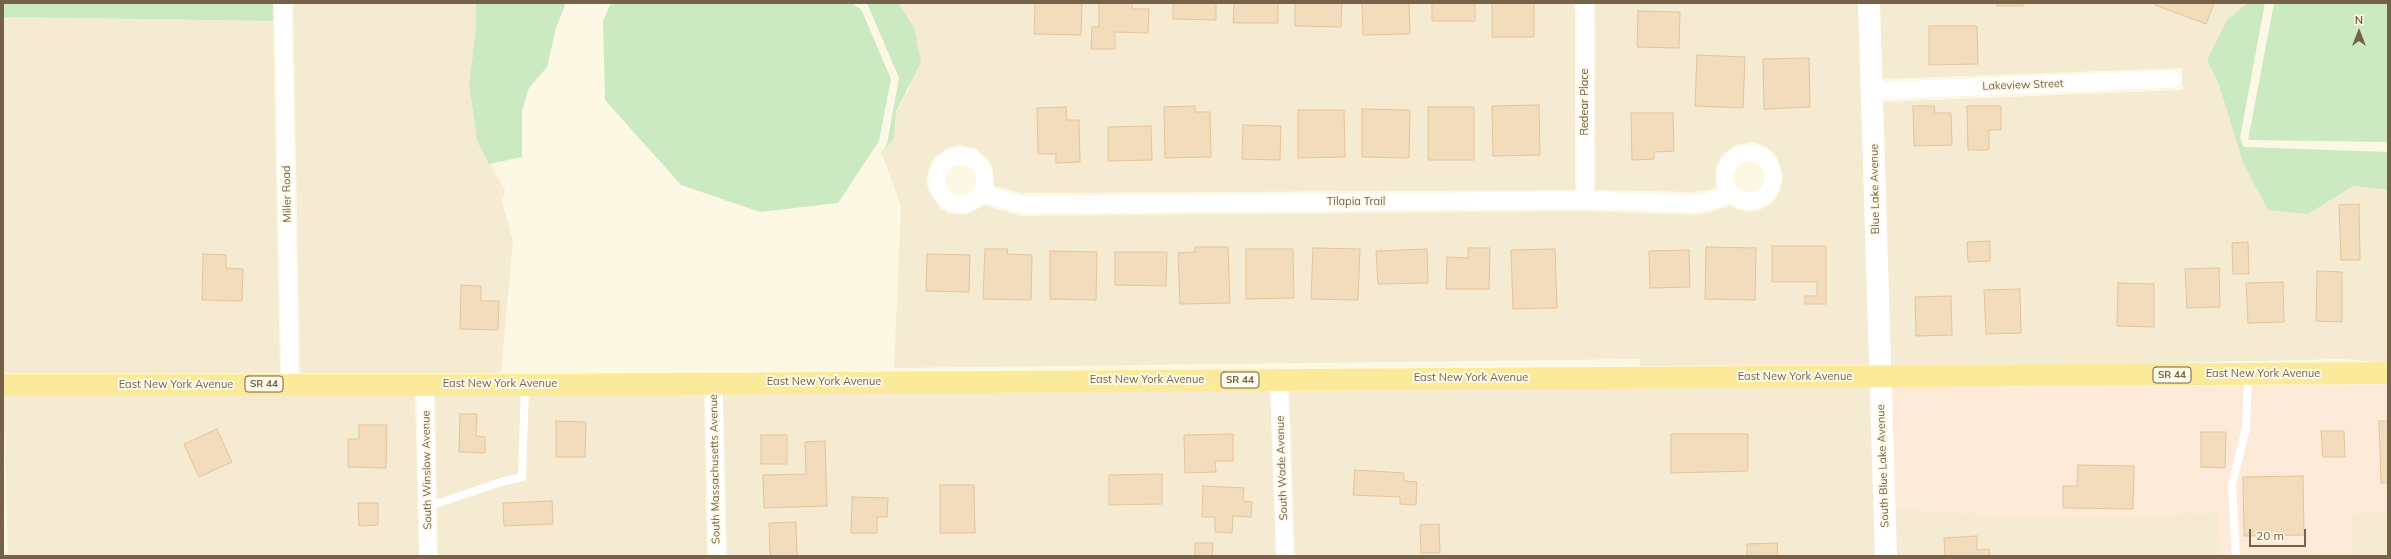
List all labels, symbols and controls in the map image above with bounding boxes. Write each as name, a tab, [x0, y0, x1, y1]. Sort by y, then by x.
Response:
north arrow	[2339, 12, 2379, 52]
text: N	[2355, 13, 2363, 27]
street label: Redear Place	[1578, 68, 1592, 136]
street label: Lakeview Street	[1982, 77, 2064, 93]
street label: Blue Lake Avenue	[1868, 144, 1882, 234]
street label: Miller Road	[280, 165, 294, 223]
street label: Tilapia Trail	[1327, 195, 1385, 209]
road number: SR 44	[2153, 367, 2191, 383]
street label: East New York Avenue	[2206, 367, 2320, 381]
street label: East New York Avenue	[1738, 370, 1852, 384]
street label: East New York Avenue	[1414, 371, 1528, 385]
road number: SR 44	[1221, 372, 1259, 388]
street label: East New York Avenue	[1090, 373, 1204, 387]
street label: East New York Avenue	[767, 375, 881, 389]
road number: SR 44	[245, 376, 283, 392]
street label: East New York Avenue	[443, 377, 557, 391]
street label: East New York Avenue	[119, 378, 233, 392]
street label: South Massachusetts Avenue	[707, 394, 723, 544]
street label: South Blue Lake Avenue	[1874, 404, 1892, 528]
street label: South Winslow Avenue	[419, 410, 435, 530]
street label: South Wade Avenue	[1274, 415, 1290, 521]
scale bar	[2251, 521, 2308, 547]
text: 20 m	[2256, 528, 2284, 543]

